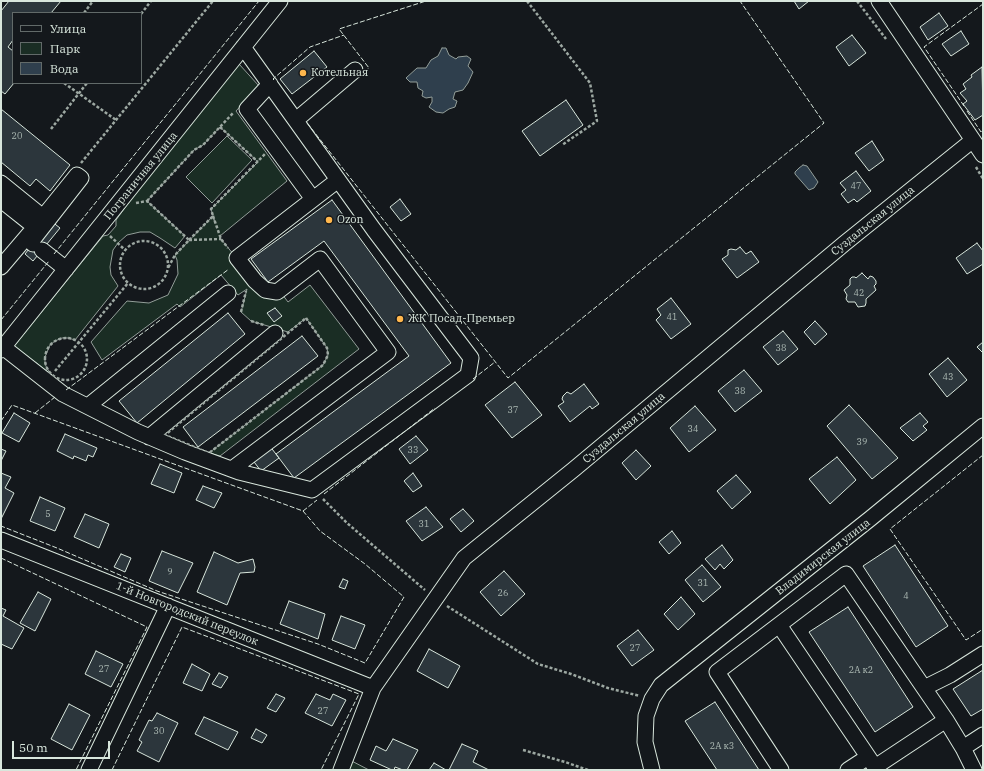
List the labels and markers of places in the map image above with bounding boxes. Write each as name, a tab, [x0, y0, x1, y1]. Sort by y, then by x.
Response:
place label: Котельная	[311, 66, 368, 80]
marker: Котельная	[298, 68, 308, 78]
place label: Ozon	[337, 213, 364, 227]
marker: Ozon	[324, 215, 334, 225]
place label: ЖК Посад-Премьер	[408, 312, 515, 326]
marker: ЖК Посад-Премьер	[395, 314, 405, 324]

